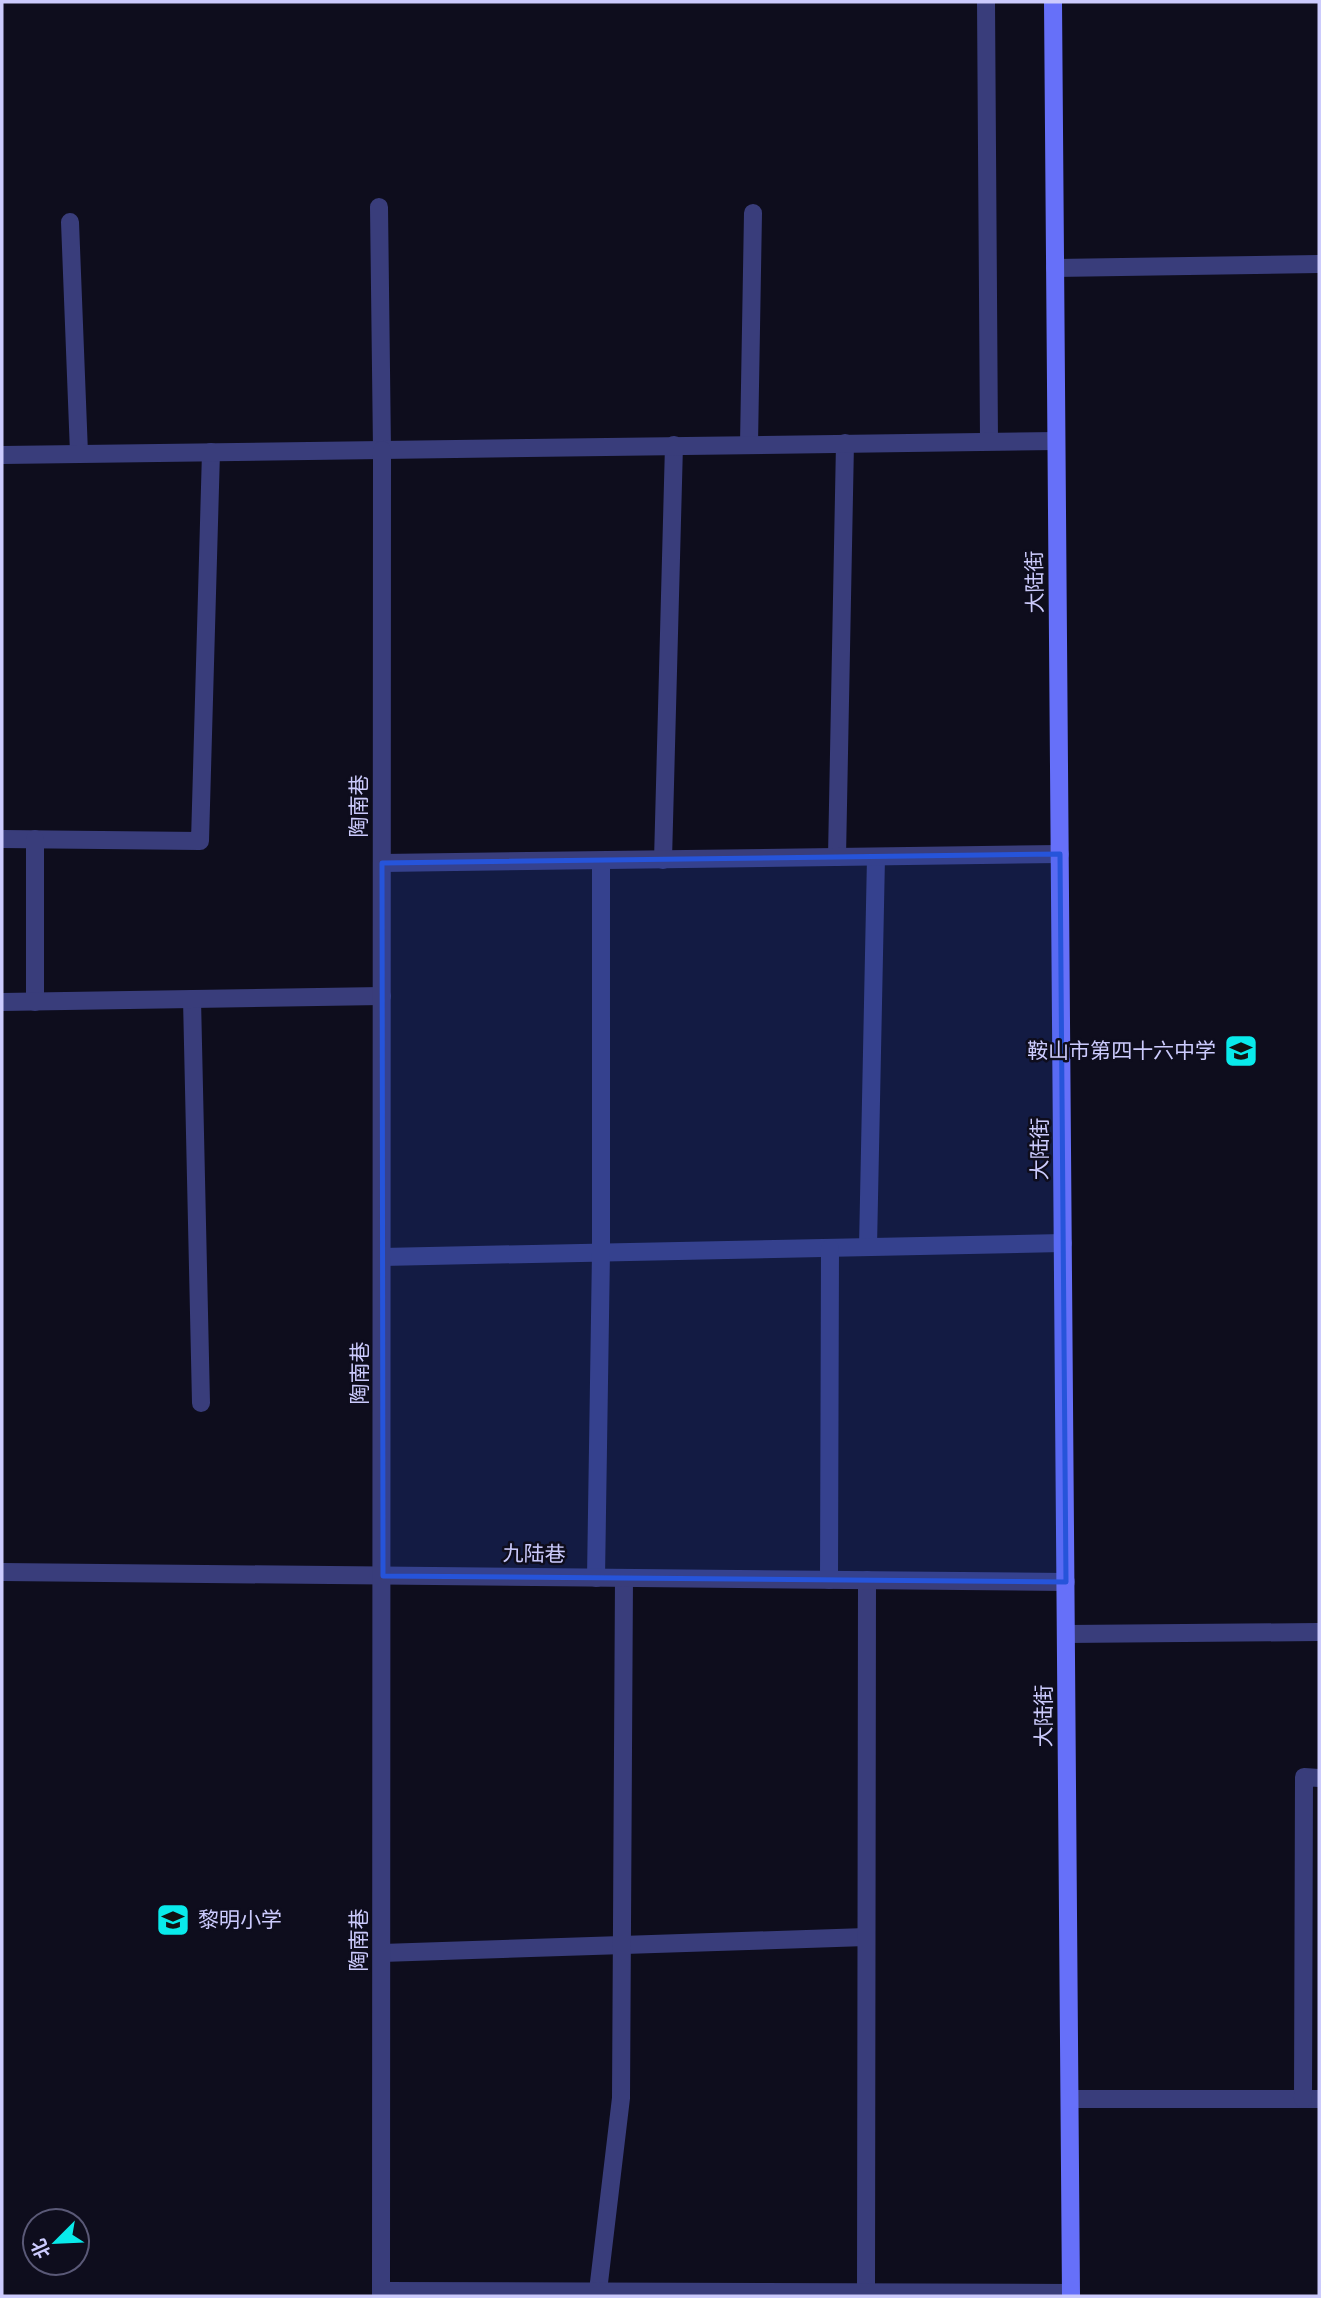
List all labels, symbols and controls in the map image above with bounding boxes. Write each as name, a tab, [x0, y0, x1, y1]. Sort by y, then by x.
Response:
street label: 大陆街	[1020, 550, 1048, 614]
street label: 陶南巷	[345, 775, 371, 838]
school or university icon: 鞍山市第四十六中学	[1222, 1032, 1260, 1070]
place label: 鞍山市第四十六中学	[1027, 1037, 1216, 1063]
street label: 大陆街	[1026, 1118, 1052, 1181]
street label: 陶南巷	[346, 1342, 372, 1405]
street label: 九陆巷	[502, 1539, 566, 1567]
street label: 大陆街	[1030, 1685, 1056, 1748]
school or university icon: 黎明小学	[154, 1901, 192, 1939]
place label: 黎明小学	[198, 1906, 282, 1932]
street label: 陶南巷	[345, 1909, 371, 1972]
north arrow	[21, 2207, 91, 2277]
text: 北	[26, 2235, 55, 2262]

